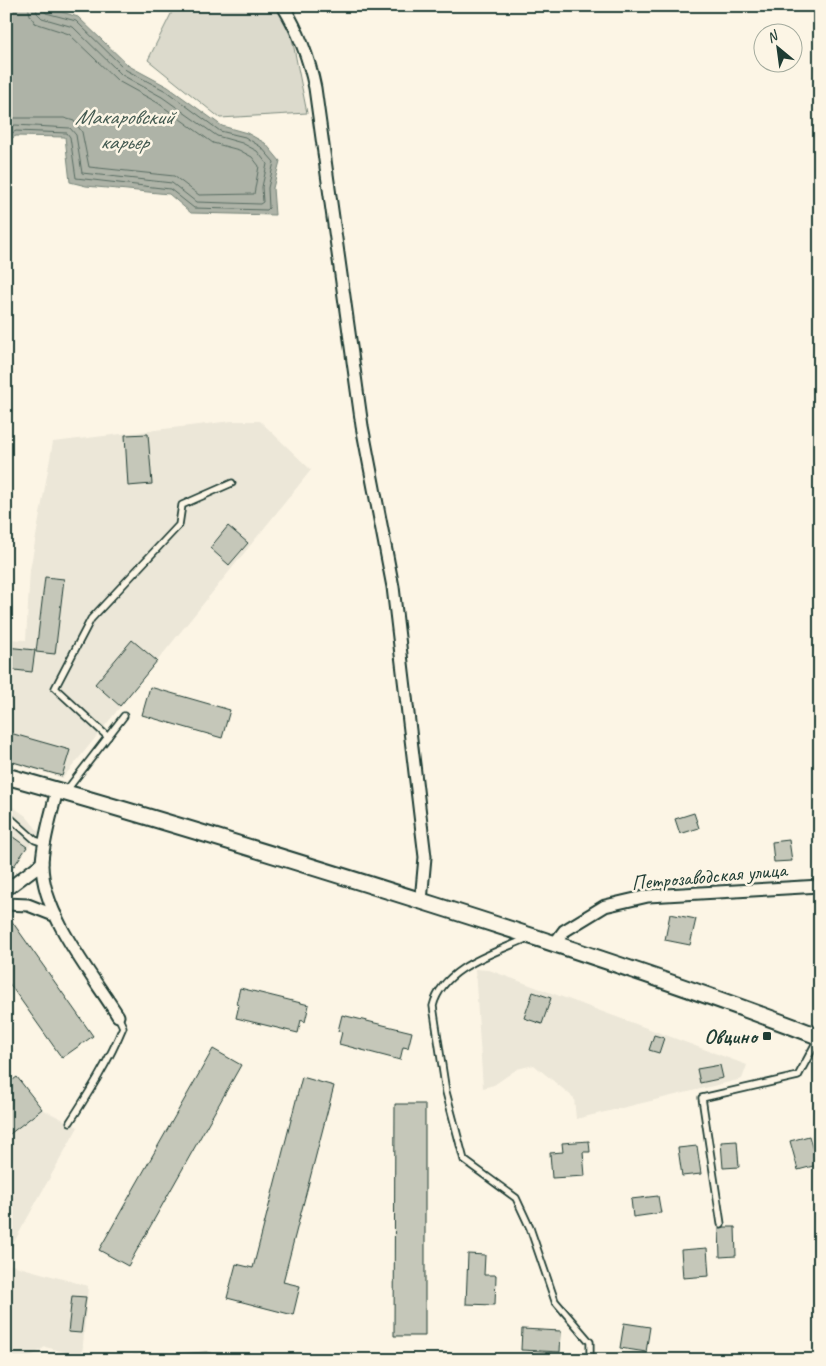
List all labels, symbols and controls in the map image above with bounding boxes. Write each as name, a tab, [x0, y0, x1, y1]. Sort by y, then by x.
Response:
north arrow	[754, 22, 804, 72]
text: N	[764, 26, 782, 47]
water label: Макаровский карьер	[75, 103, 178, 156]
street label: Петрозаводская улица	[630, 856, 790, 896]
place label: Овцино	[704, 1023, 760, 1049]
marker: Овцино	[761, 1030, 773, 1042]

